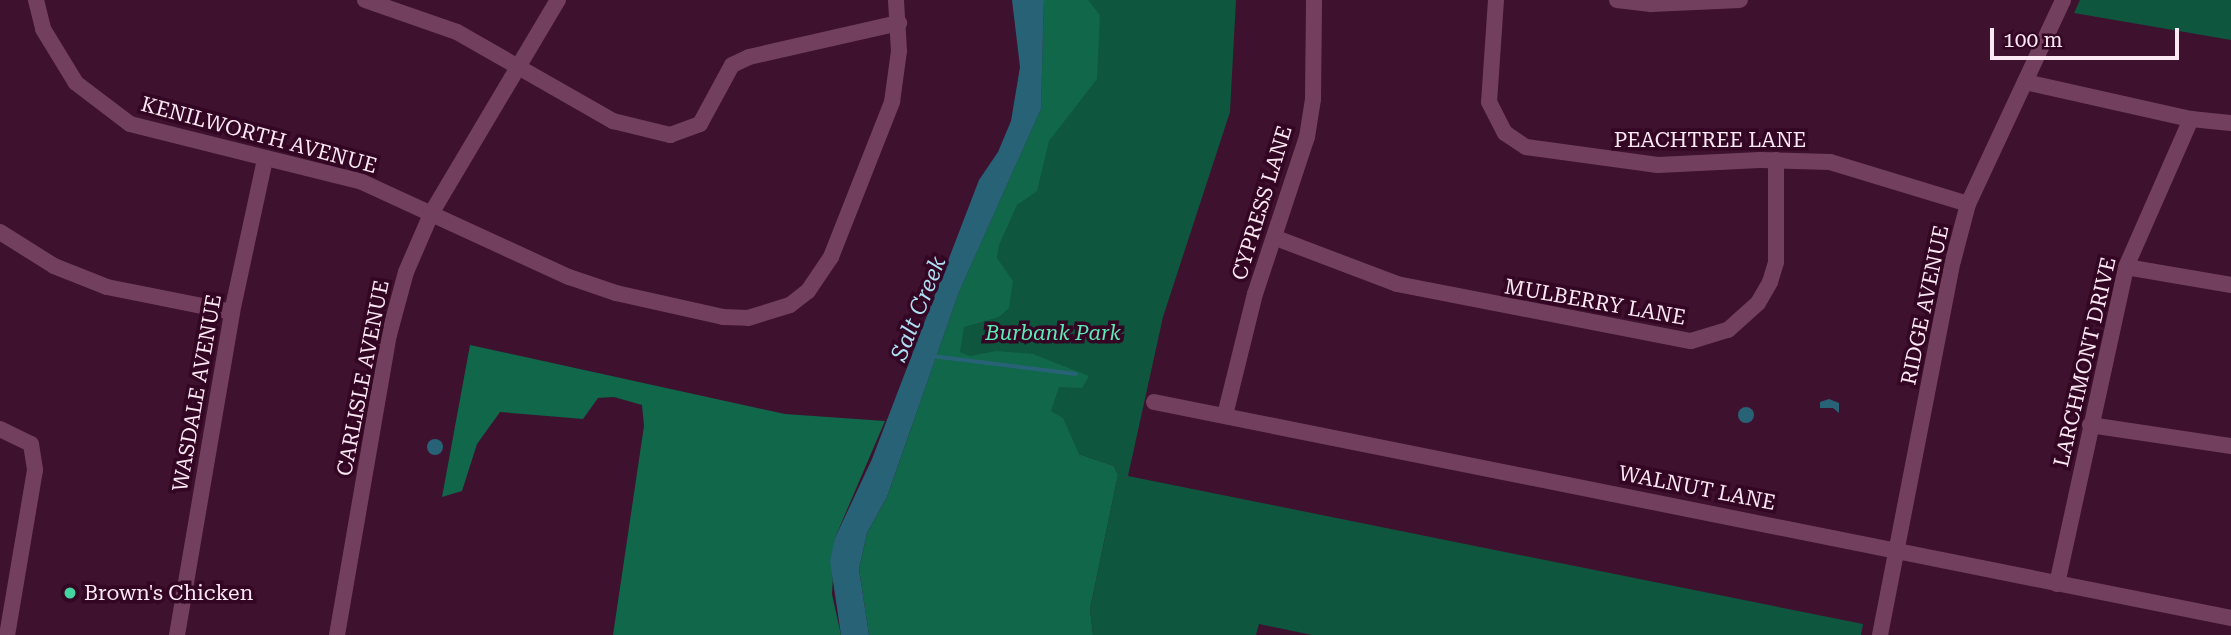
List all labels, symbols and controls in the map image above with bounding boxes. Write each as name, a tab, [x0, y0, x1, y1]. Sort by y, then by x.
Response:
scale bar	[1993, 14, 2182, 58]
text: 100 m	[2003, 28, 2063, 52]
street label: KENILWORTH AVENUE	[138, 91, 380, 179]
street label: CYPRESS LANE	[1227, 123, 1297, 283]
street label: PEACHTREE LANE	[1614, 127, 1806, 153]
street label: RIDGE AVENUE	[1896, 223, 1954, 387]
water label: Salt Creek	[886, 253, 952, 365]
street label: LARCHMONT DRIVE	[2049, 255, 2121, 469]
street label: MULBERRY LANE	[1502, 274, 1688, 330]
street label: CARLISLE AVENUE	[332, 278, 394, 478]
street label: WASDALE AVENUE	[167, 292, 227, 494]
park label: Burbank Park	[985, 320, 1121, 346]
street label: WALNUT LANE	[1616, 460, 1778, 516]
place label: Brown's Chicken	[84, 580, 253, 606]
marker: Brown's Chicken	[62, 585, 78, 601]

